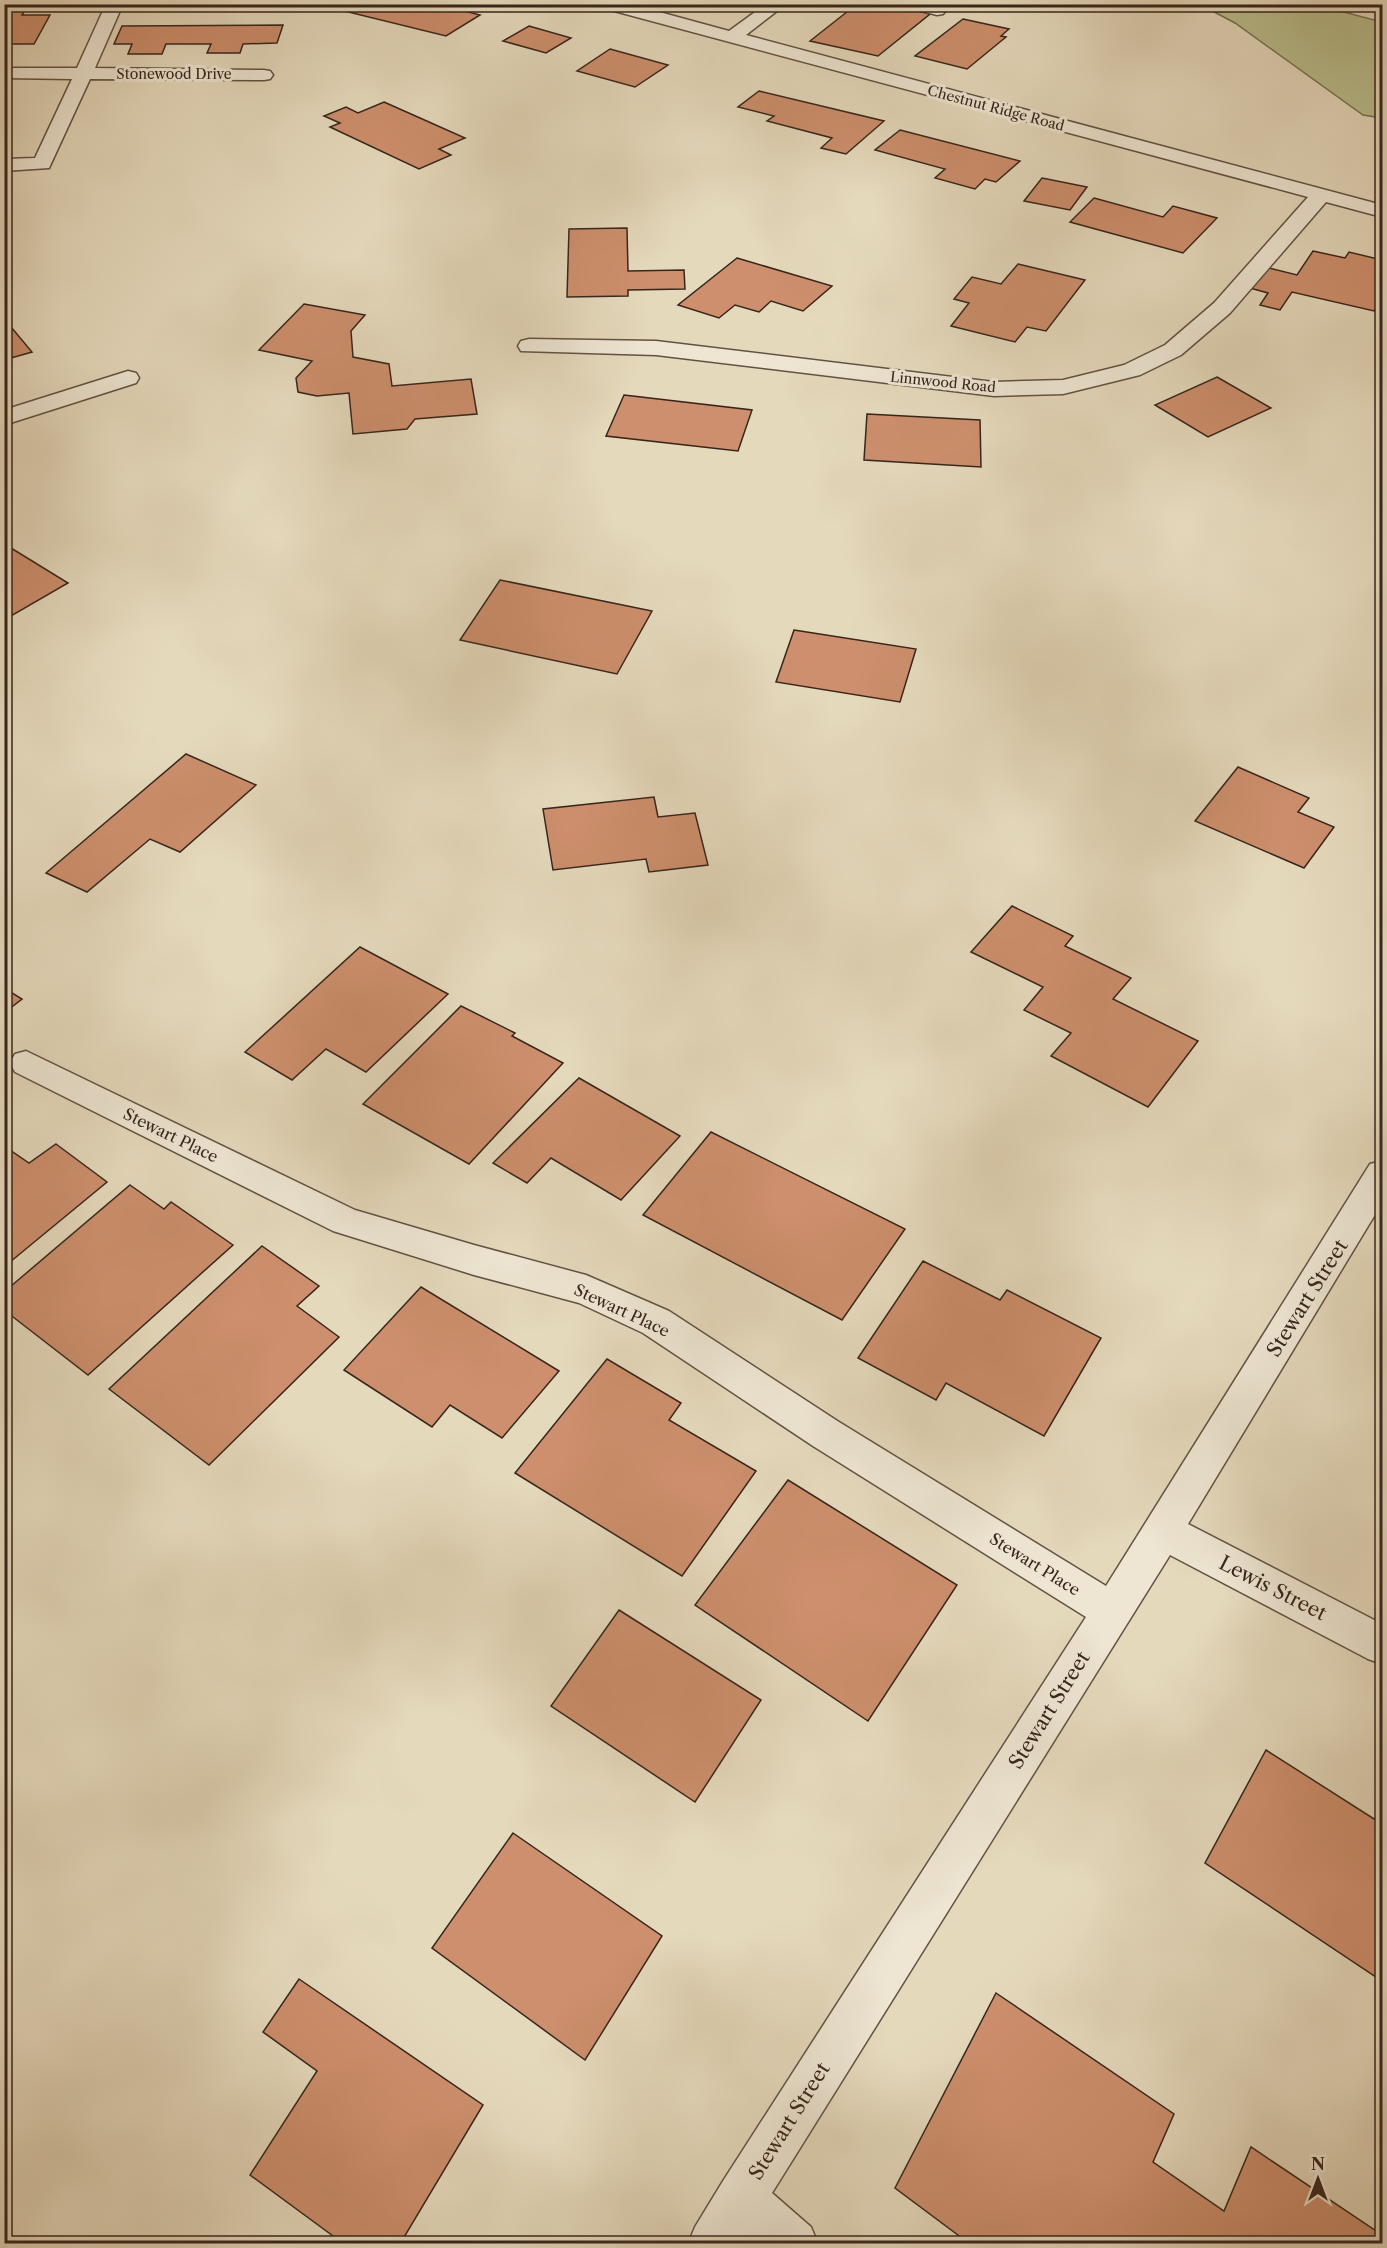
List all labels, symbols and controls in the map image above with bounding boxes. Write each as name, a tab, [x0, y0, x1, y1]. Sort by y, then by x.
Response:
street label: Stonewood Drive	[116, 65, 232, 83]
street label: Chestnut Ridge Road	[926, 81, 1067, 135]
street label: Linnwood Road	[889, 368, 997, 397]
street label: Stewart Place	[120, 1103, 222, 1167]
street label: Stewart Street	[1261, 1235, 1353, 1361]
street label: Stewart Place	[571, 1279, 673, 1341]
street label: Stewart Place	[986, 1528, 1084, 1600]
street label: Lewis Street	[1215, 1551, 1331, 1625]
street label: Stewart Street	[1003, 1647, 1095, 1773]
street label: Stewart Street	[743, 2058, 835, 2184]
north arrow	[1288, 2149, 1348, 2209]
text: N	[1311, 2154, 1325, 2174]

